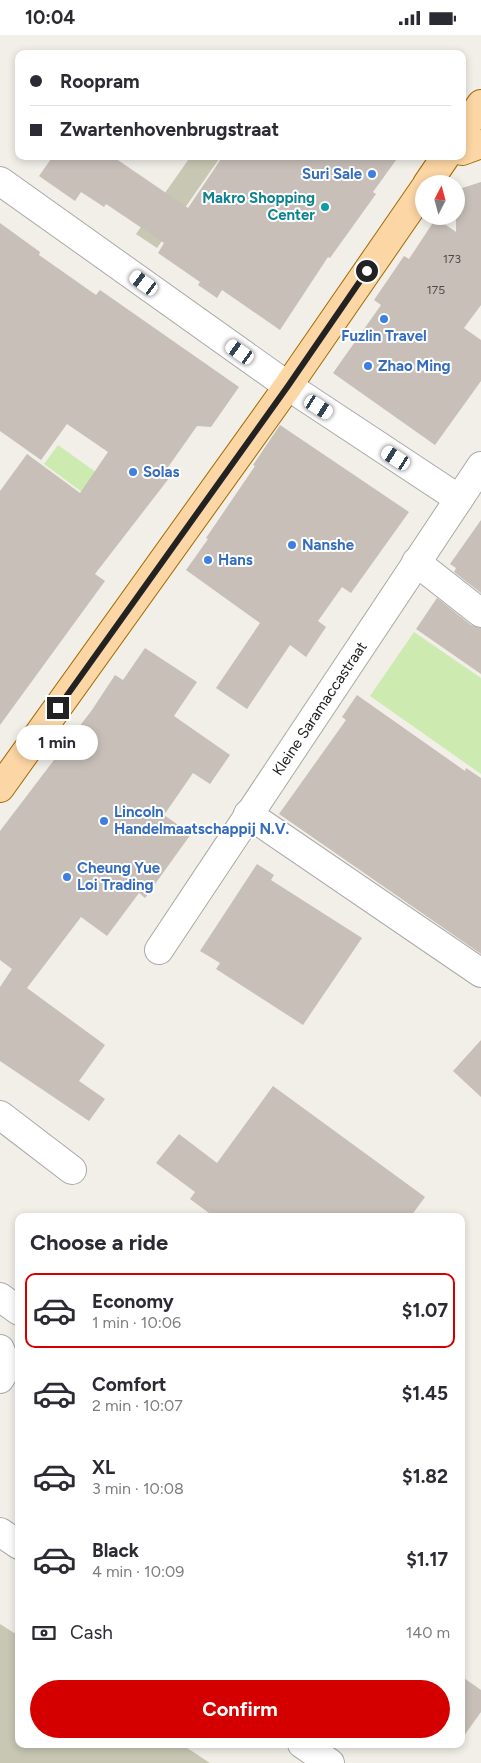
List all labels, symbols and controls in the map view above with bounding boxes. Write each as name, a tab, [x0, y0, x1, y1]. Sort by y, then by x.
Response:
text: 10:04	[25, 6, 75, 29]
text: Roopram	[60, 70, 140, 93]
text: Zwartenhovenbrugstraat	[60, 118, 279, 141]
place label: Suri Sale	[302, 165, 363, 183]
marker: Suri Sale	[366, 168, 378, 180]
north arrow	[415, 175, 465, 225]
map controls	[415, 175, 465, 225]
place label: Makro Shopping Center	[202, 189, 315, 224]
marker: Makro Shopping Center	[319, 201, 331, 213]
house number: 173	[443, 252, 461, 266]
route start	[356, 260, 378, 282]
car	[127, 268, 160, 298]
house number: 175	[427, 283, 445, 297]
marker: Fuzlin Travel	[378, 313, 390, 325]
place label: Fuzlin Travel	[341, 327, 427, 345]
car	[223, 337, 256, 367]
place label: Zhao Ming	[378, 357, 451, 375]
marker: Zhao Ming	[362, 360, 374, 372]
car	[302, 393, 335, 421]
car	[379, 444, 412, 472]
place label: Solas	[143, 463, 180, 481]
marker: Solas	[127, 466, 139, 478]
place label: Nanshe	[302, 536, 355, 554]
marker: Nanshe	[286, 539, 298, 551]
place label: Hans	[218, 551, 253, 569]
marker: Hans	[202, 554, 214, 566]
street label: Kleine Saramaccastraat	[269, 638, 371, 779]
route end	[47, 697, 69, 719]
callout: 1 min	[17, 725, 99, 761]
text: 1 min	[38, 733, 76, 752]
place label: Lincoln Handelmaatschappij N.V.	[114, 803, 290, 838]
marker: Lincoln Handelmaatschappij N.V.	[98, 815, 110, 827]
place label: Cheung Yue Loi Trading	[77, 859, 161, 894]
marker: Cheung Yue Loi Trading	[61, 871, 73, 883]
text: Choose a ride	[30, 1229, 168, 1256]
icon: car	[32, 1288, 77, 1333]
text: Economy	[92, 1290, 174, 1313]
text: $1.07	[402, 1299, 448, 1322]
text: 1 min · 10:06	[92, 1313, 181, 1332]
icon: car	[32, 1371, 77, 1416]
text: Comfort	[92, 1373, 167, 1396]
text: $1.45	[402, 1382, 448, 1405]
text: 2 min · 10:07	[92, 1396, 183, 1415]
icon: car	[32, 1454, 77, 1499]
text: XL	[92, 1456, 115, 1479]
text: $1.82	[402, 1465, 448, 1488]
text: 3 min · 10:08	[92, 1479, 184, 1498]
icon: car	[32, 1537, 77, 1582]
text: Black	[92, 1539, 139, 1562]
text: $1.17	[406, 1548, 448, 1571]
text: 4 min · 10:09	[92, 1562, 184, 1581]
icon: cash	[30, 1619, 58, 1647]
text: Cash	[70, 1621, 113, 1644]
text: 140 m	[406, 1623, 450, 1642]
button: Confirm	[30, 1680, 450, 1738]

